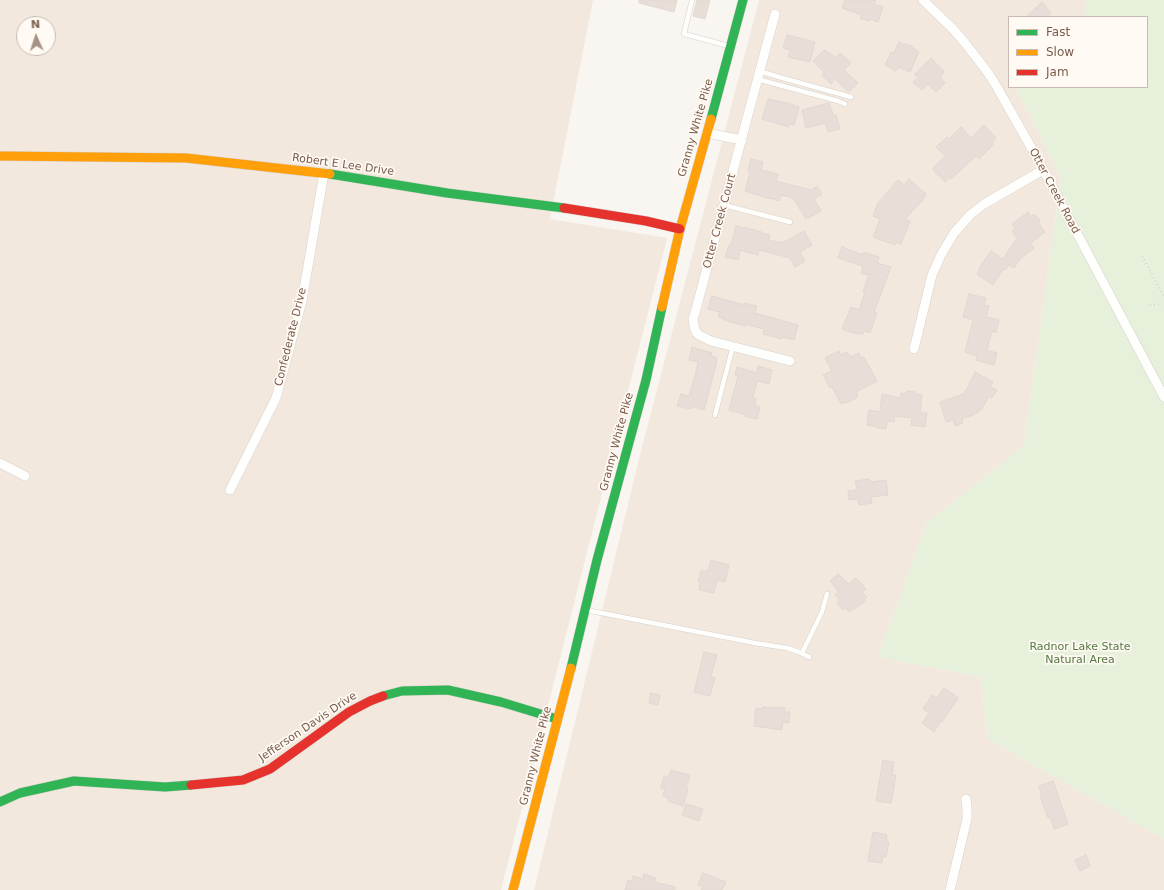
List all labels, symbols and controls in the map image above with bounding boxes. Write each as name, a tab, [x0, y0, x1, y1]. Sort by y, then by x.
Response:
north arrow	[16, 16, 56, 56]
legend	[1008, 16, 1148, 88]
text: N	[30, 18, 40, 31]
text: Fast	[1046, 25, 1070, 39]
text: Slow	[1046, 45, 1074, 59]
text: Jam	[1046, 65, 1069, 79]
street label: Granny White Pike	[676, 77, 716, 179]
street label: Otter Creek Road	[1026, 146, 1082, 236]
street label: Robert E Lee Drive	[291, 151, 395, 179]
street label: Otter Creek Court	[701, 172, 739, 270]
street label: Confederate Drive	[272, 286, 310, 388]
street label: Granny White Pike	[598, 391, 636, 493]
park label: Radnor Lake State Natural Area	[1029, 640, 1131, 666]
street label: Jefferson Davis Drive	[257, 689, 359, 765]
street label: Granny White Pike	[517, 705, 555, 807]

